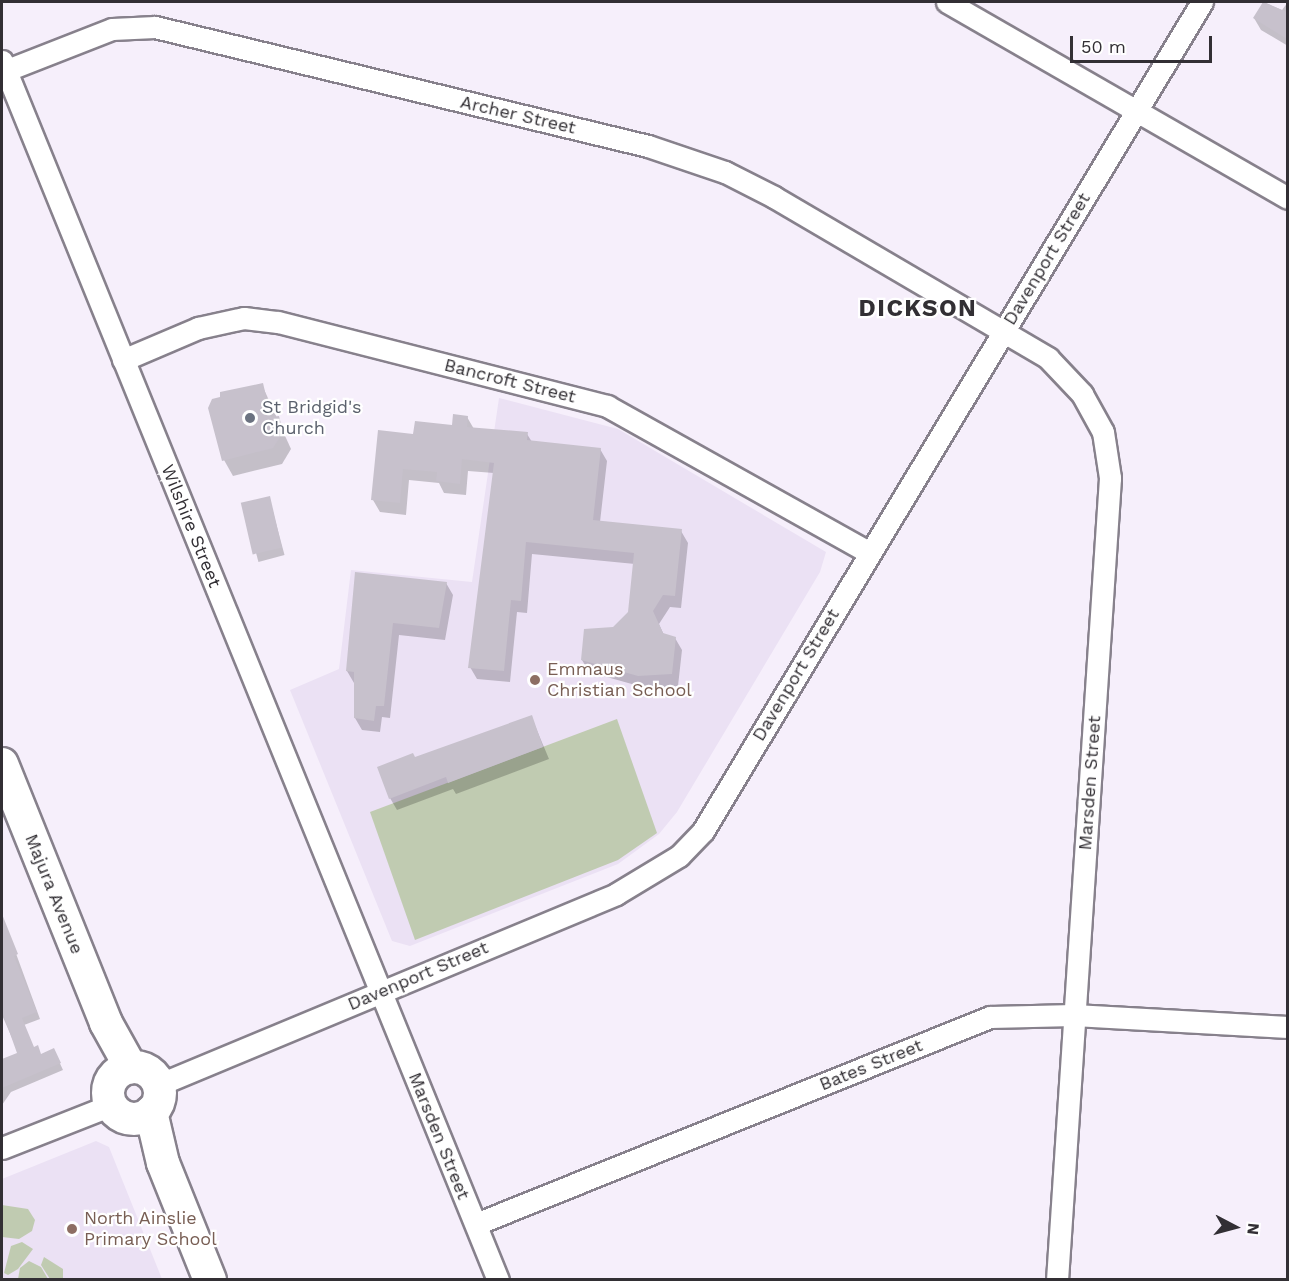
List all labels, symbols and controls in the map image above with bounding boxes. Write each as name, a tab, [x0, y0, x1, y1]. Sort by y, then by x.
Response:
scale bar	[1073, 24, 1216, 62]
text: 50 m	[1081, 36, 1126, 57]
street label: Archer Street	[458, 91, 578, 139]
street label: Davenport Street	[999, 189, 1095, 329]
district label: DICKSON	[859, 295, 977, 323]
street label: Bancroft Street	[442, 354, 578, 408]
place label: St Bridgid's Church	[262, 397, 362, 440]
marker: St Bridgid's Church	[243, 411, 257, 425]
street label: Wilshire Street	[156, 461, 226, 591]
street label: Davenport Street	[748, 605, 844, 745]
place label: Emmaus Christian School	[547, 659, 692, 702]
marker: Emmaus Christian School	[528, 673, 542, 687]
street label: Marsden Street	[1075, 715, 1105, 851]
street label: Majura Avenue	[20, 830, 88, 958]
street label: Davenport Street	[345, 937, 491, 1015]
street label: Bates Street	[816, 1035, 926, 1095]
street label: Marsden Street	[404, 1069, 474, 1203]
north arrow	[1205, 1197, 1265, 1257]
place label: North Ainslie Primary School	[84, 1208, 217, 1250]
marker: North Ainslie Primary School	[65, 1222, 79, 1236]
text: N	[1243, 1222, 1263, 1236]

